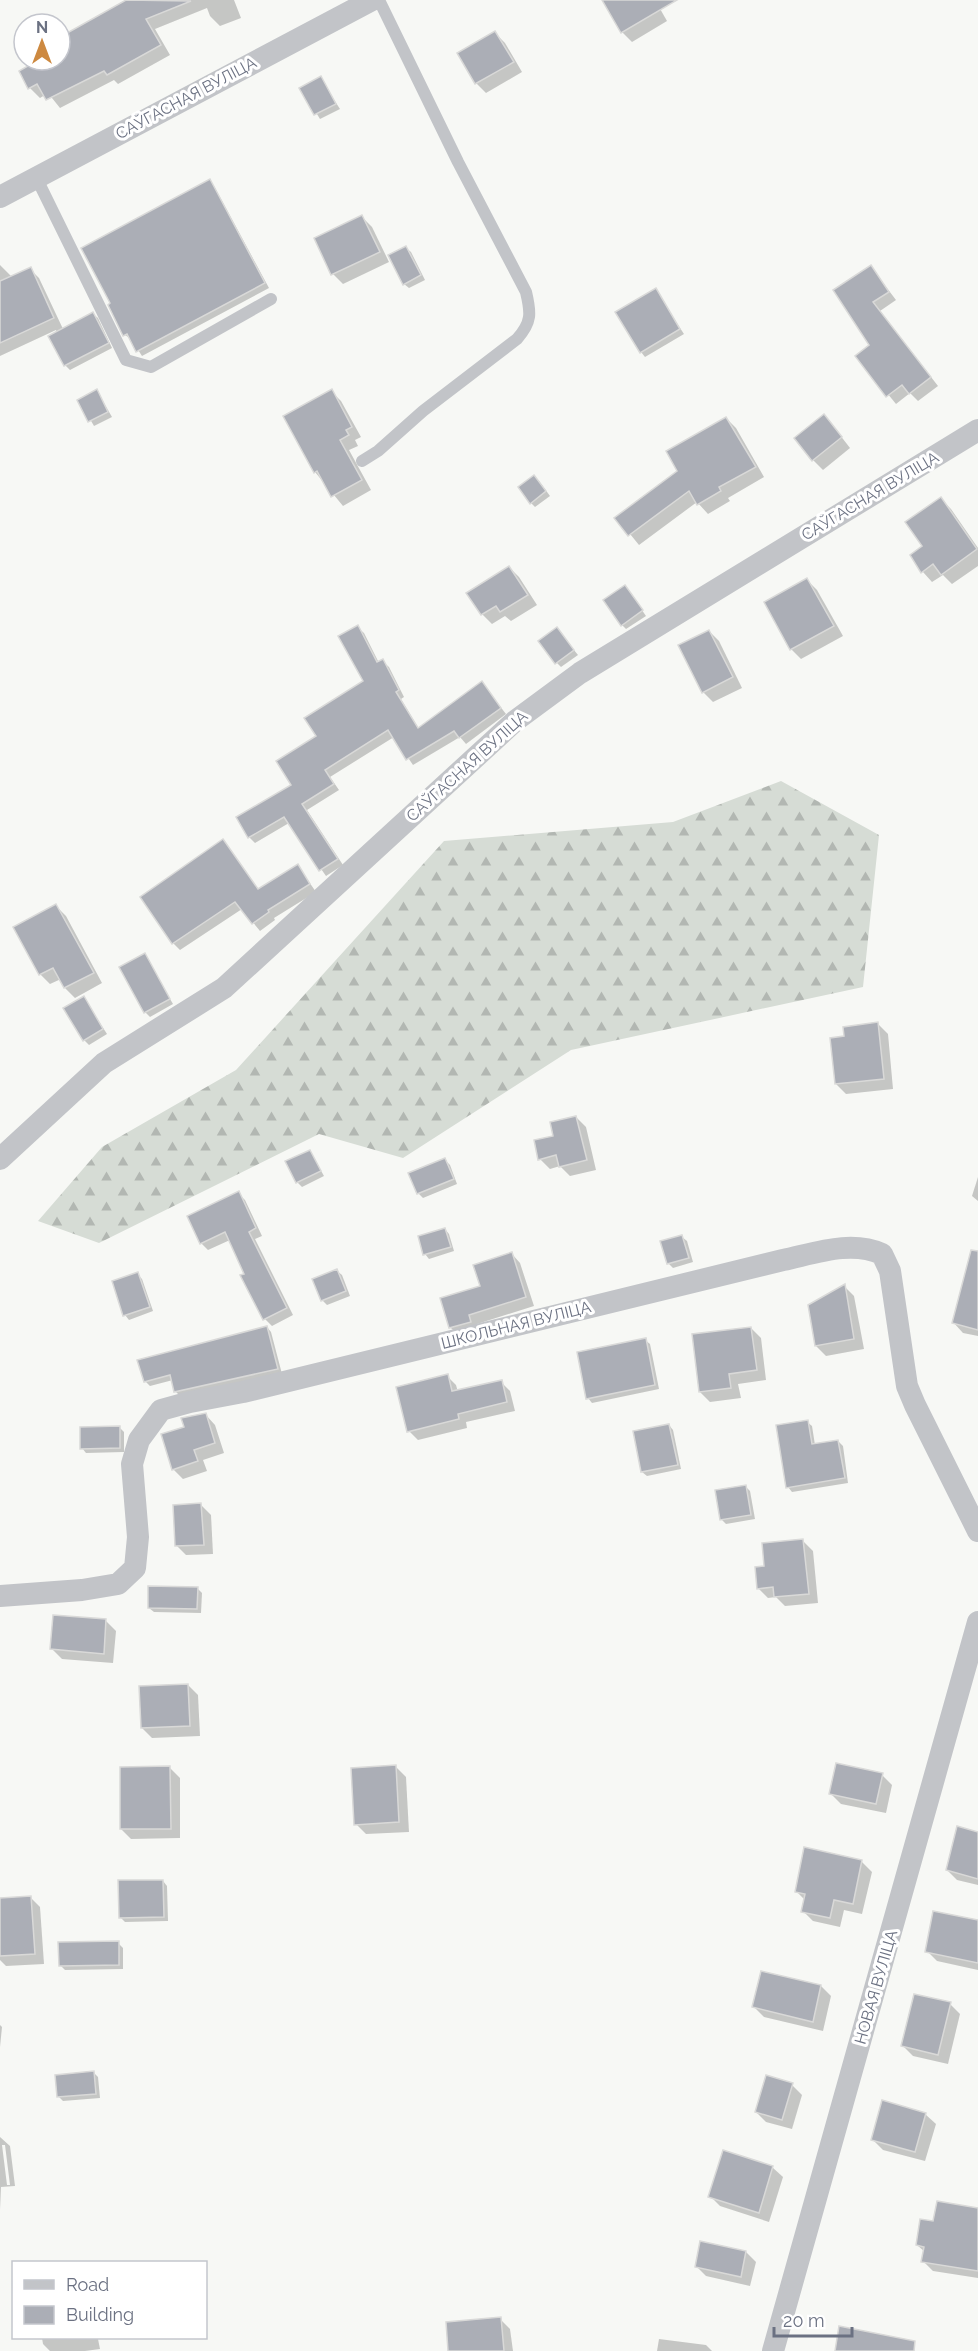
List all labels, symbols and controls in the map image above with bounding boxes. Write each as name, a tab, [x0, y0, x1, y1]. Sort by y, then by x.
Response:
north arrow	[12, 12, 72, 72]
text: N	[36, 18, 48, 37]
street label: САЎГАСНАЯ ВУЛІЦА	[112, 53, 260, 143]
street label: САЎГАСНАЯ ВУЛІЦА	[798, 447, 942, 544]
street label: САЎГАСНАЯ ВУЛІЦА	[402, 706, 532, 825]
street label: ШКОЛЬНАЯ ВУЛІЦА	[439, 1297, 593, 1353]
street label: НОВАЯ ВУЛІЦА	[851, 1927, 901, 2046]
legend	[12, 2261, 207, 2339]
text: Road	[66, 2274, 109, 2295]
scale bar	[774, 2300, 852, 2338]
text: Building	[66, 2304, 134, 2325]
text: 20 m	[783, 2310, 825, 2331]

